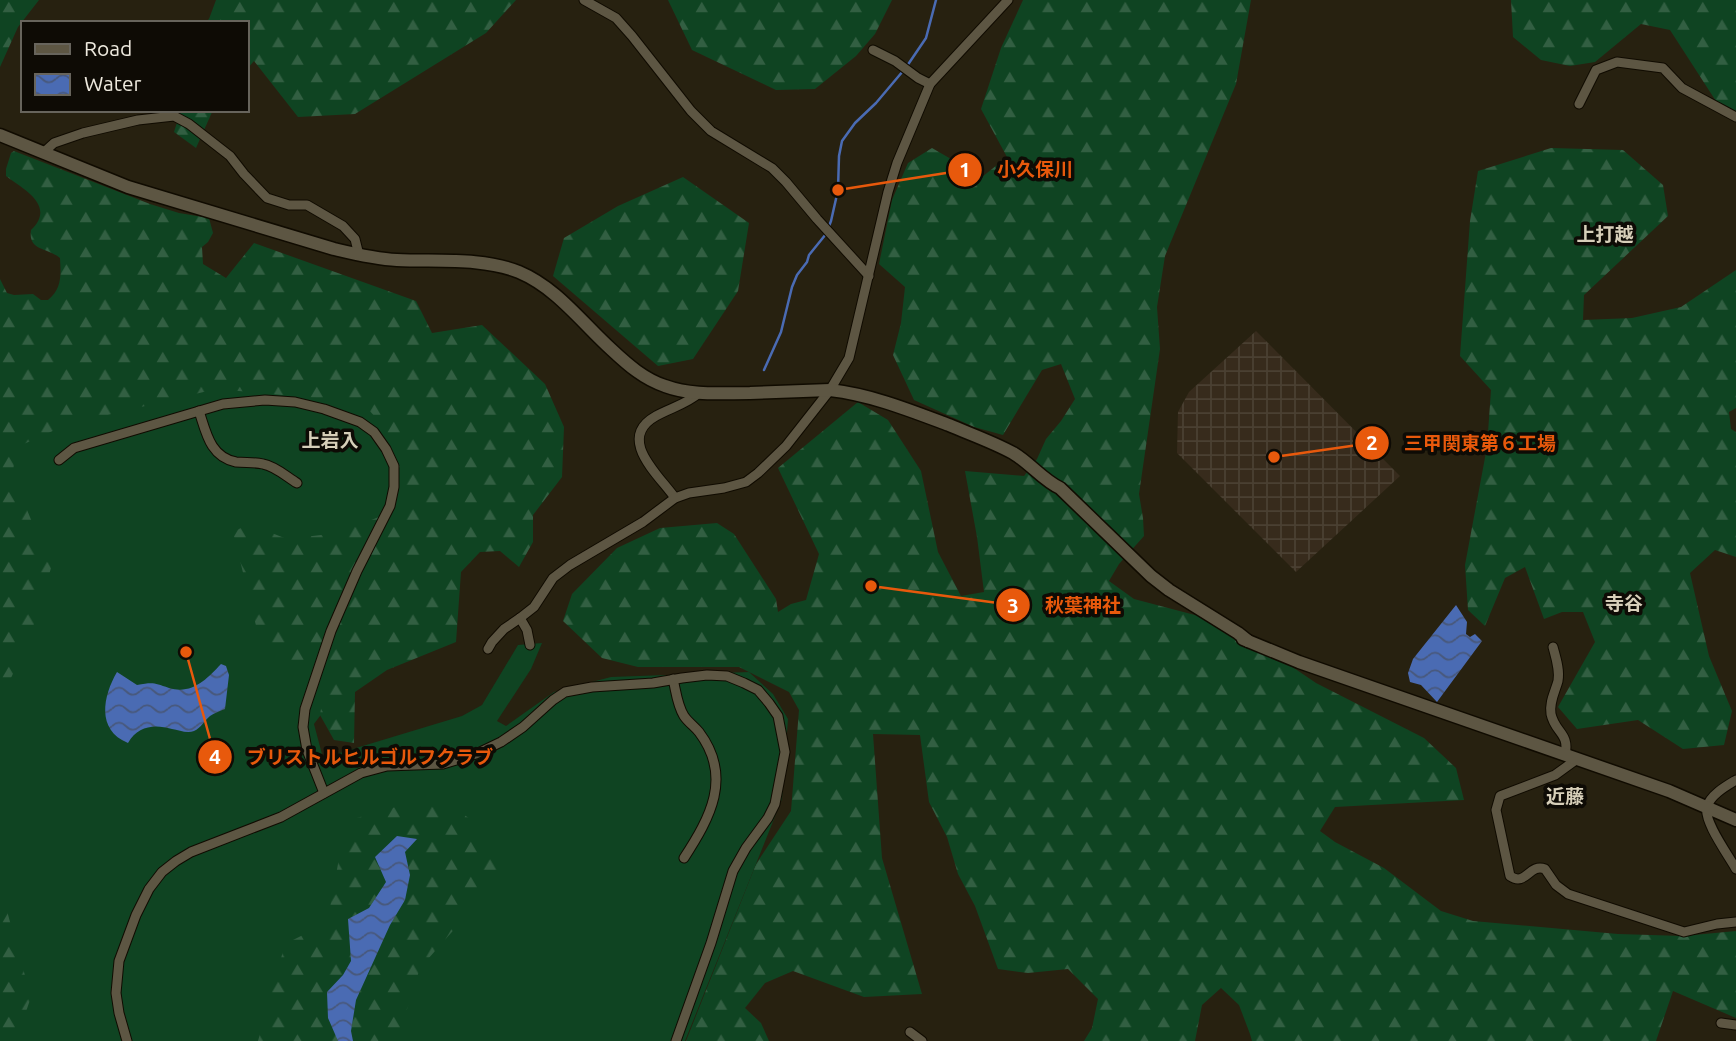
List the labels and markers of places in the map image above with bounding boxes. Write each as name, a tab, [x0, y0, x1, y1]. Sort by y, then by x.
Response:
callout: 小久保川	[948, 150, 1087, 190]
callout: 三甲関東第６工場	[1355, 423, 1570, 463]
callout: 秋葉神社	[996, 585, 1135, 625]
callout: ブリストルヒルゴルフクラブ	[198, 737, 508, 777]

